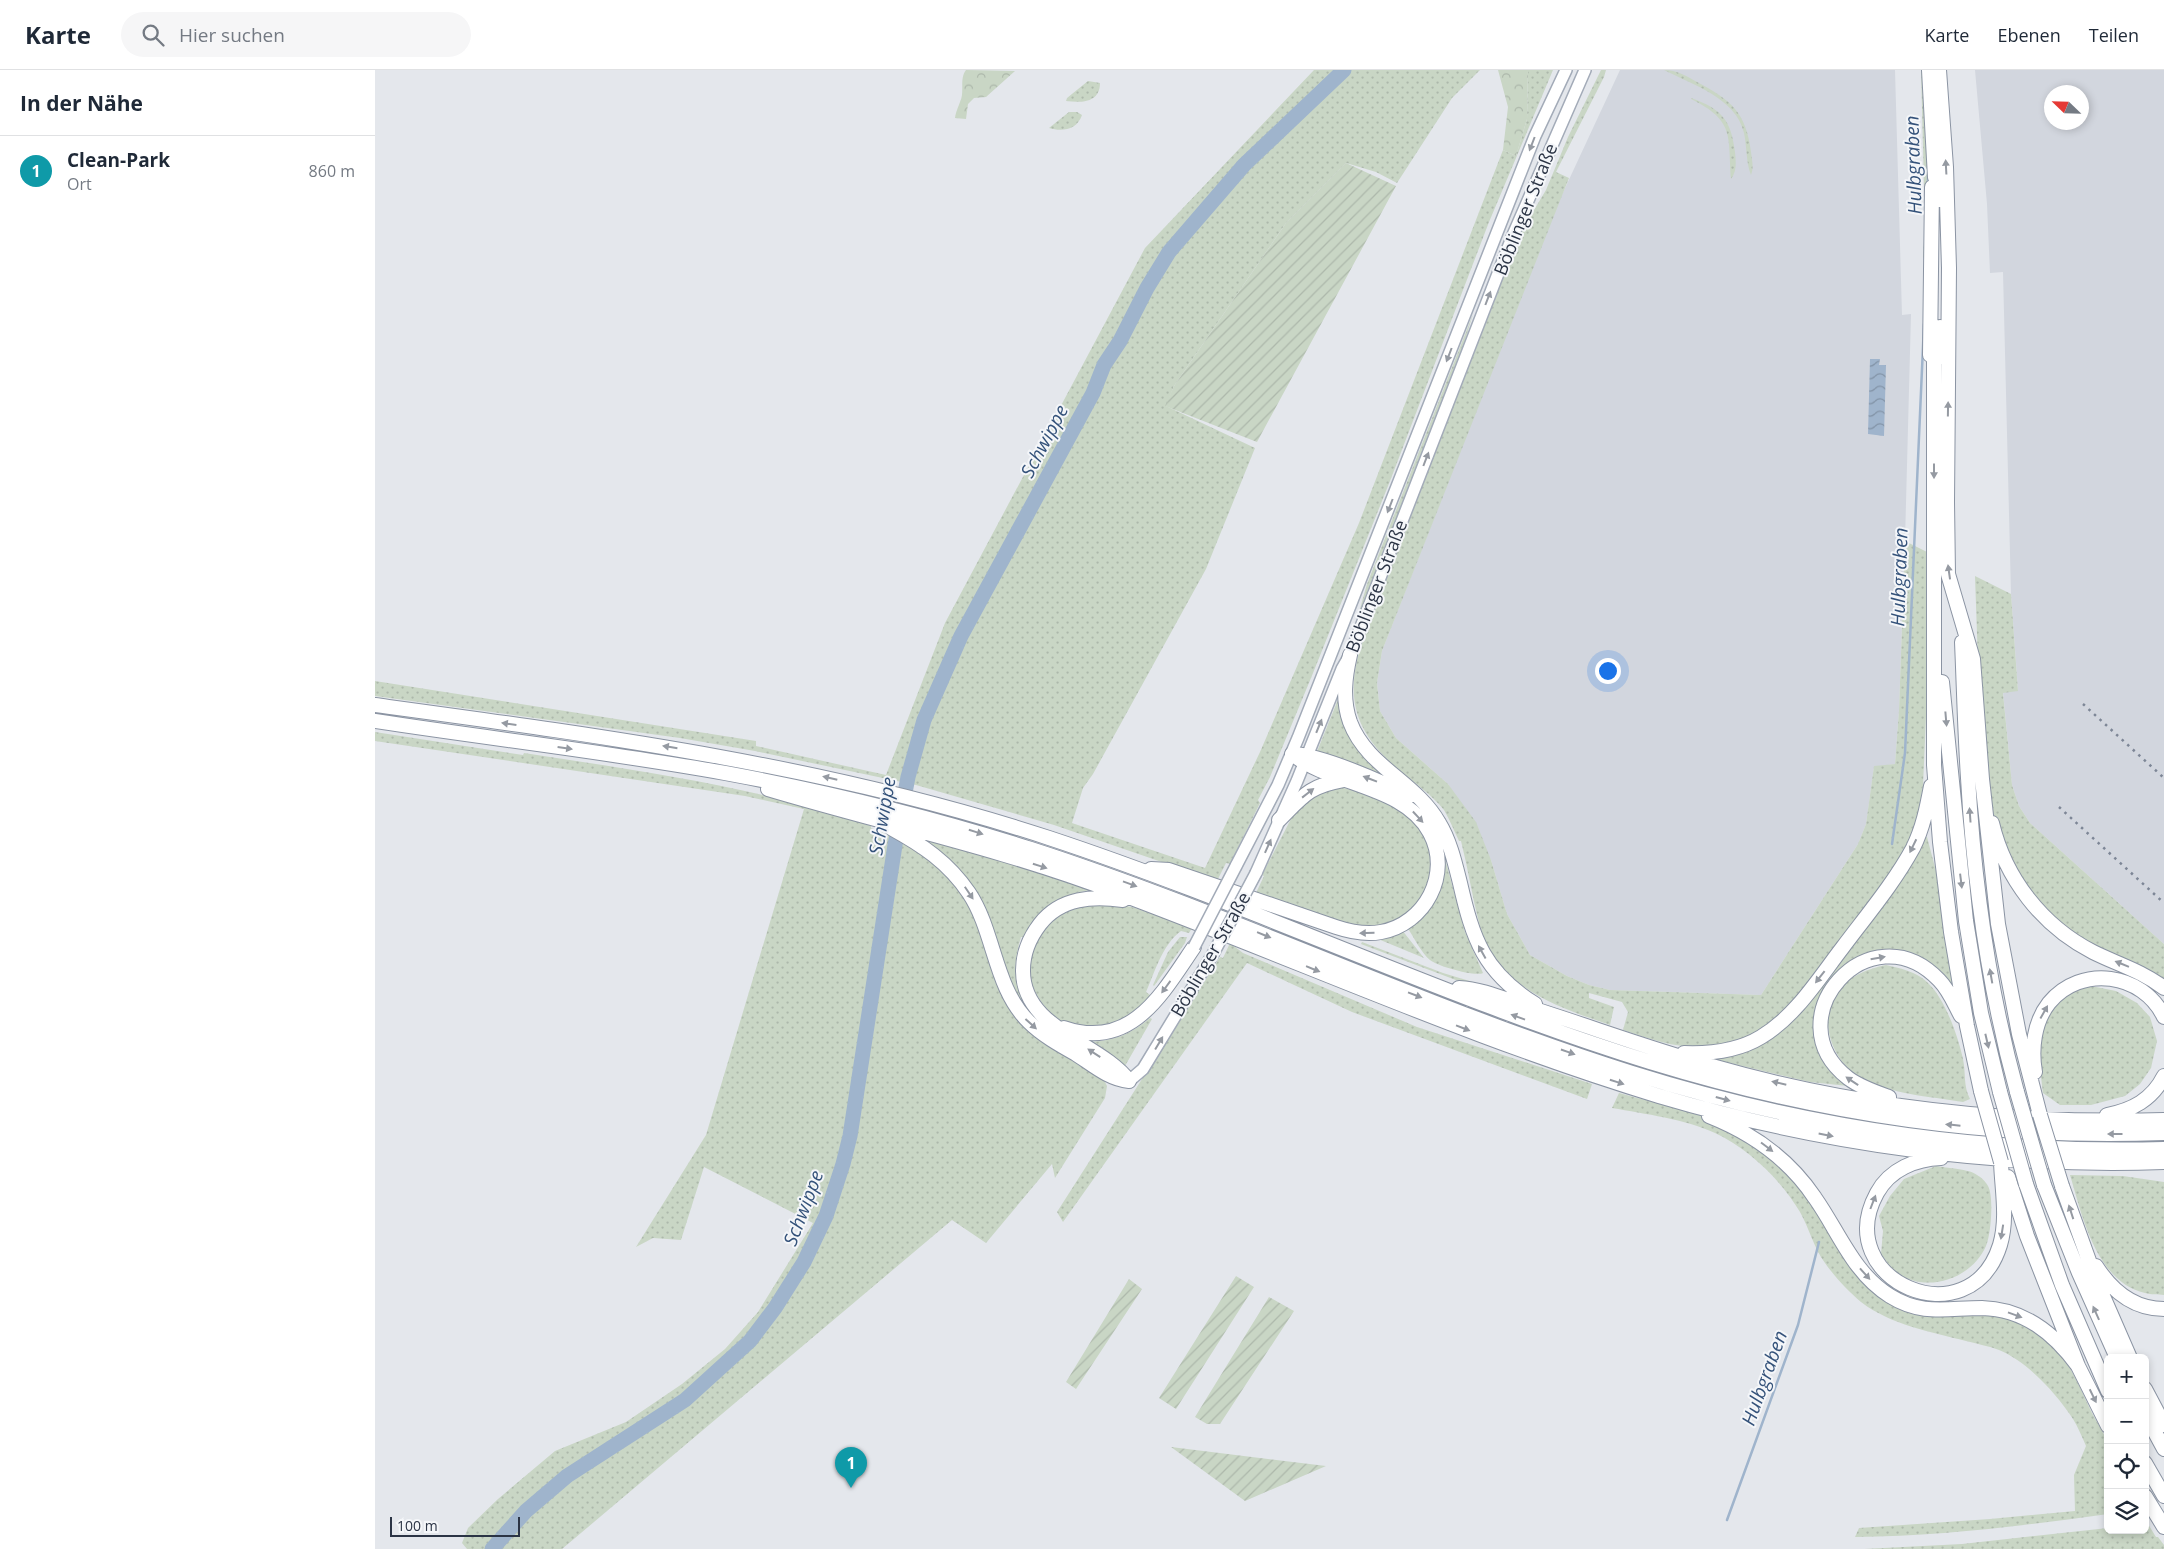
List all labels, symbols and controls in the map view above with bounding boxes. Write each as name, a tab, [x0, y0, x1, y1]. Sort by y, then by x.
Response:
search box	[121, 12, 471, 57]
text: Karte	[25, 18, 91, 51]
icon: search	[139, 21, 167, 49]
text: Hier suchen	[179, 22, 285, 48]
text: Karte	[1925, 23, 1969, 47]
text: Ebenen	[1997, 23, 2061, 47]
text: Teilen	[2089, 23, 2139, 47]
north arrow	[2044, 85, 2089, 130]
text: In der Nähe	[20, 89, 143, 117]
water label: Hulbgraben	[1898, 115, 1928, 215]
one-way arrow	[1528, 137, 1536, 152]
street label: Böblinger Straße	[1488, 139, 1562, 279]
text: Clean-Park	[67, 147, 170, 173]
one-way arrow	[1941, 159, 1949, 175]
text: 1	[31, 160, 41, 182]
text: 860 m	[309, 160, 355, 182]
text: Ort	[67, 173, 92, 195]
one-way arrow	[1485, 291, 1492, 306]
one-way arrow	[1445, 348, 1453, 362]
water label: Schwippe	[1014, 400, 1074, 482]
one-way arrow	[1944, 401, 1952, 417]
one-way arrow	[1422, 451, 1430, 466]
one-way arrow	[1930, 464, 1938, 480]
one-way arrow	[1386, 499, 1394, 514]
street label: Böblinger Straße	[1340, 516, 1412, 656]
water label: Hulbgraben	[1884, 527, 1914, 627]
one-way arrow	[1945, 563, 1953, 579]
your location	[1595, 658, 1621, 684]
one-way arrow	[1942, 712, 1950, 728]
one-way arrow	[1315, 719, 1323, 734]
one-way arrow	[501, 720, 517, 728]
one-way arrow	[662, 743, 678, 751]
one-way arrow	[558, 744, 574, 752]
one-way arrow	[821, 773, 837, 781]
one-way arrow	[1363, 774, 1377, 782]
water label: Schwippe	[862, 775, 902, 857]
one-way arrow	[1301, 788, 1315, 798]
one-way arrow	[1966, 807, 1974, 823]
one-way arrow	[1412, 811, 1424, 823]
one-way arrow	[969, 829, 984, 837]
one-way arrow	[1264, 839, 1272, 853]
one-way arrow	[1909, 839, 1917, 853]
one-way arrow	[1033, 862, 1048, 870]
one-way arrow	[1957, 874, 1965, 890]
one-way arrow	[1123, 880, 1138, 888]
one-way arrow	[964, 886, 973, 900]
street label: Böblinger Straße	[1164, 887, 1256, 1021]
one-way arrow	[1359, 929, 1375, 937]
one-way arrow	[1257, 931, 1272, 939]
one-way arrow	[1477, 945, 1486, 958]
one-way arrow	[1870, 954, 1886, 962]
one-way arrow	[2114, 960, 2129, 968]
one-way arrow	[1306, 965, 1320, 973]
one-way arrow	[1986, 968, 1994, 984]
one-way arrow	[1814, 970, 1825, 983]
one-way arrow	[1161, 980, 1172, 993]
one-way arrow	[1408, 991, 1423, 999]
one-way arrow	[2040, 1004, 2048, 1019]
one-way arrow	[1511, 1013, 1526, 1020]
one-way arrow	[1025, 1018, 1038, 1029]
one-way arrow	[1456, 1024, 1471, 1032]
one-way arrow	[1983, 1034, 1991, 1049]
one-way arrow	[1154, 1036, 1163, 1049]
one-way arrow	[1087, 1048, 1100, 1057]
one-way arrow	[1560, 1048, 1575, 1056]
one-way arrow	[1846, 1076, 1859, 1086]
one-way arrow	[1609, 1078, 1624, 1086]
one-way arrow	[1771, 1079, 1786, 1087]
one-way arrow	[1716, 1095, 1731, 1103]
one-way arrow	[1945, 1121, 1961, 1129]
one-way arrow	[2107, 1130, 2123, 1138]
one-way arrow	[1819, 1132, 1835, 1140]
one-way arrow	[1760, 1141, 1773, 1152]
water label: Schwippe	[777, 1166, 829, 1250]
one-way arrow	[1869, 1194, 1877, 1209]
one-way arrow	[2066, 1204, 2074, 1219]
one-way arrow	[1998, 1224, 2006, 1240]
one-way arrow	[1859, 1268, 1871, 1280]
one-way arrow	[2092, 1306, 2100, 1320]
one-way arrow	[2008, 1312, 2023, 1319]
water label: Hulbgraben	[1735, 1327, 1793, 1429]
map controls	[2104, 1354, 2149, 1534]
button: +	[2104, 1354, 2149, 1399]
one-way arrow	[2089, 1389, 2097, 1403]
button: −	[2104, 1399, 2149, 1444]
button: locate	[2104, 1444, 2149, 1489]
pin: 1	[835, 1447, 867, 1488]
button: layers	[2104, 1489, 2149, 1534]
scale bar	[390, 1514, 520, 1537]
text: 100 m	[397, 1516, 438, 1535]

